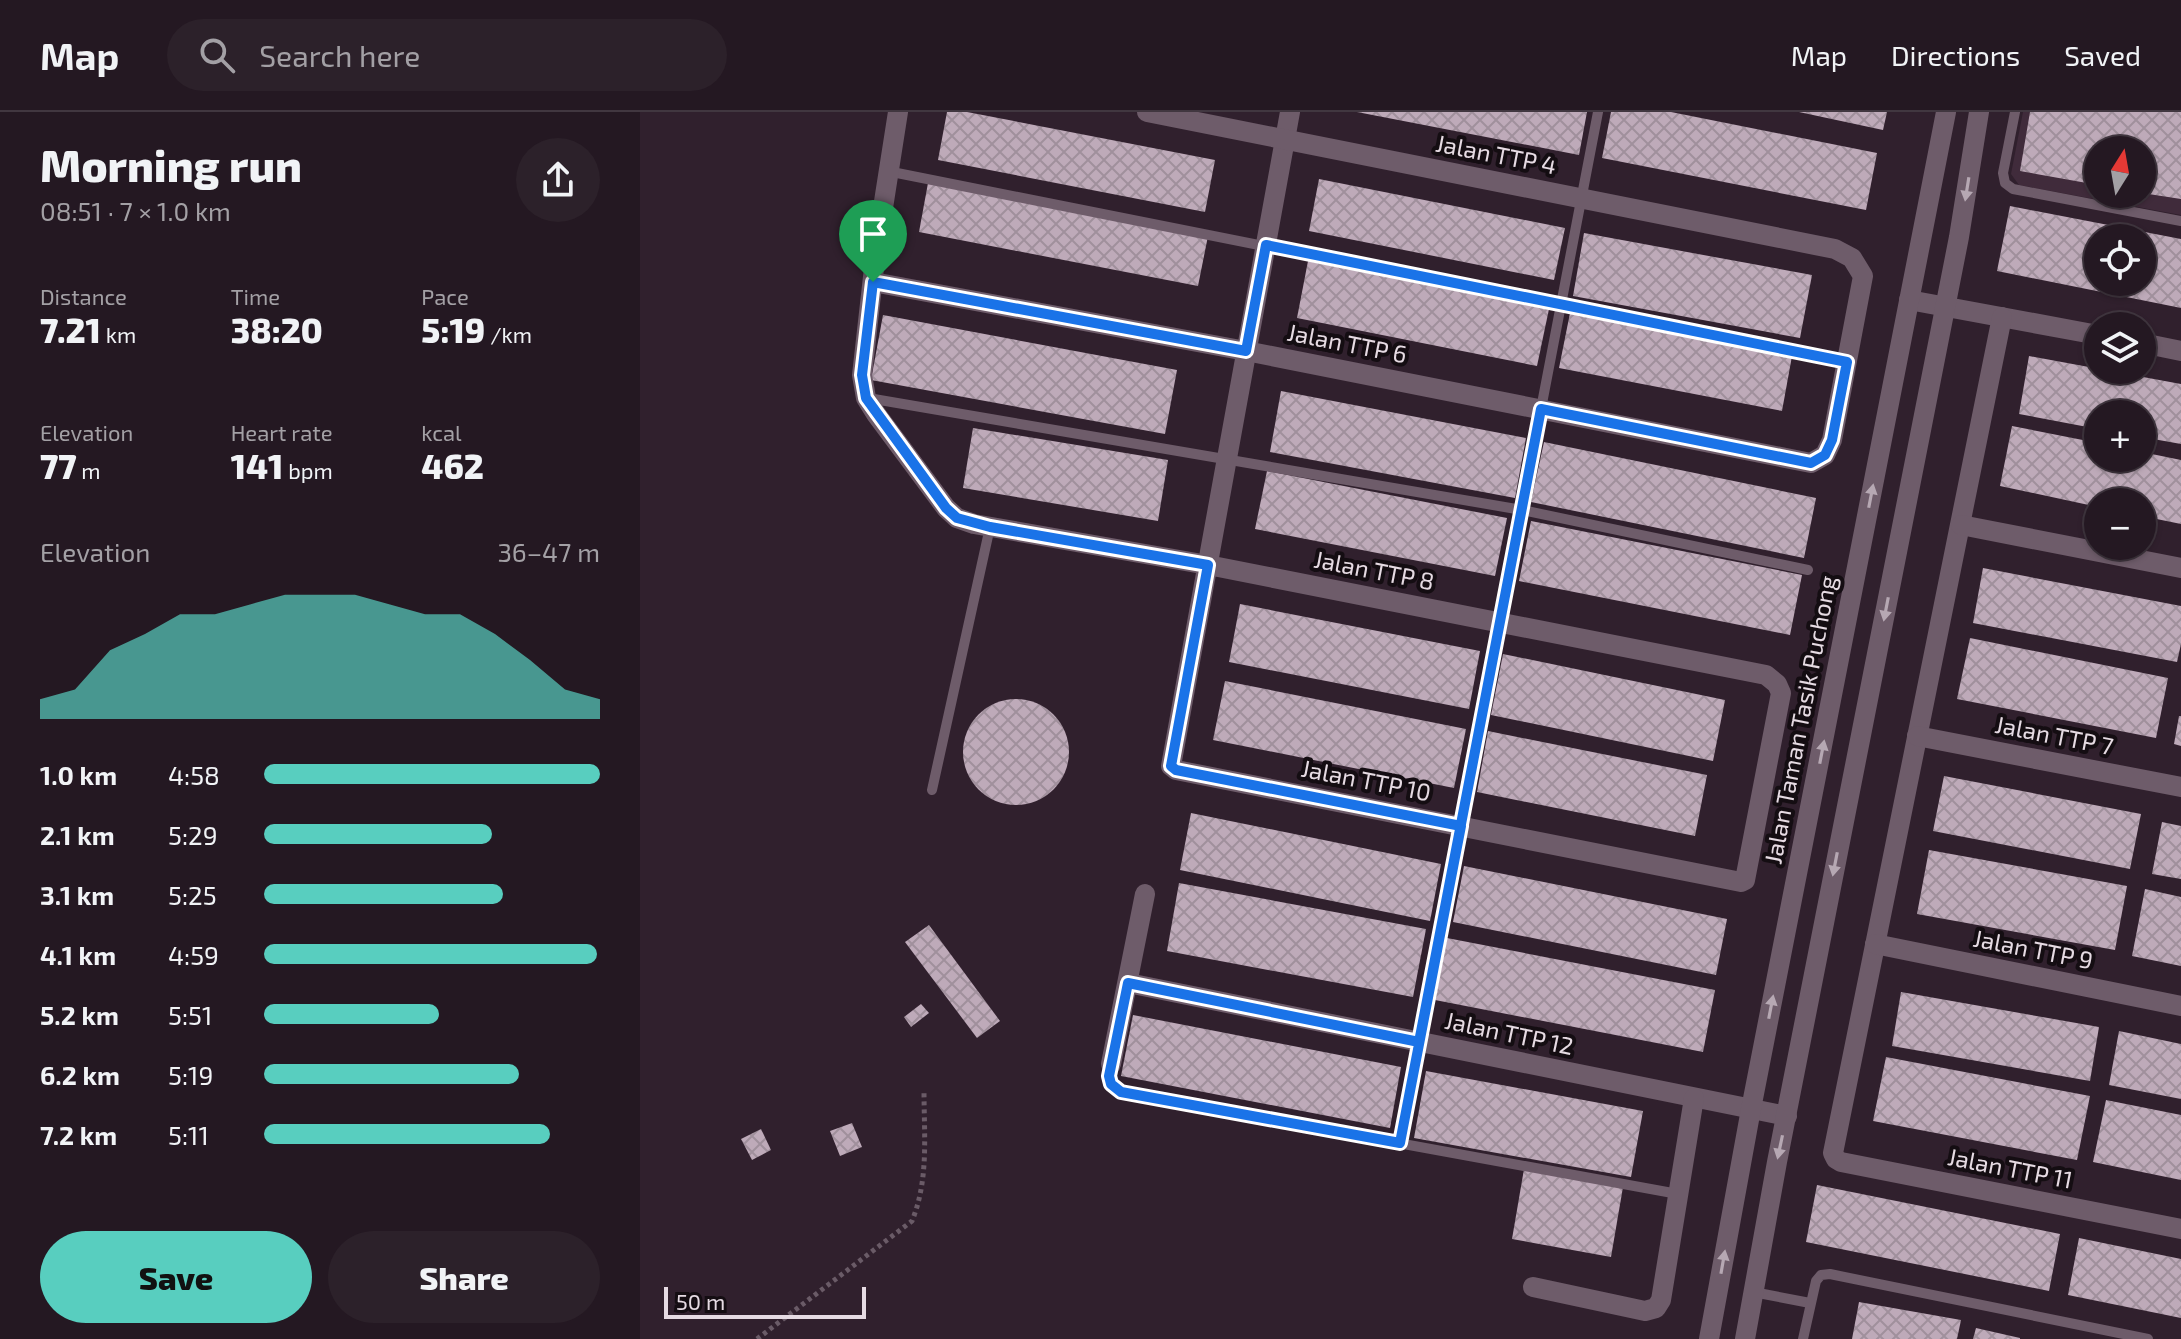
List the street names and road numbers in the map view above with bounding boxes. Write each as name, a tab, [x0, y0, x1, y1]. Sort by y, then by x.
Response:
street label: Jalan TTP 4	[1434, 128, 1559, 179]
street label: Jalan TTP 6	[1285, 317, 1409, 368]
street label: Jalan TTP 8	[1312, 544, 1437, 595]
street label: Jalan Taman Tasik Puchong	[1757, 573, 1842, 866]
street label: Jalan TTP 7	[1993, 709, 2116, 760]
street label: Jalan TTP 10	[1299, 753, 1434, 806]
street label: Jalan TTP 9	[1971, 923, 2095, 974]
street label: Jalan TTP 12	[1443, 1005, 1576, 1060]
street label: Jalan TTP 11	[1945, 1141, 2075, 1194]

